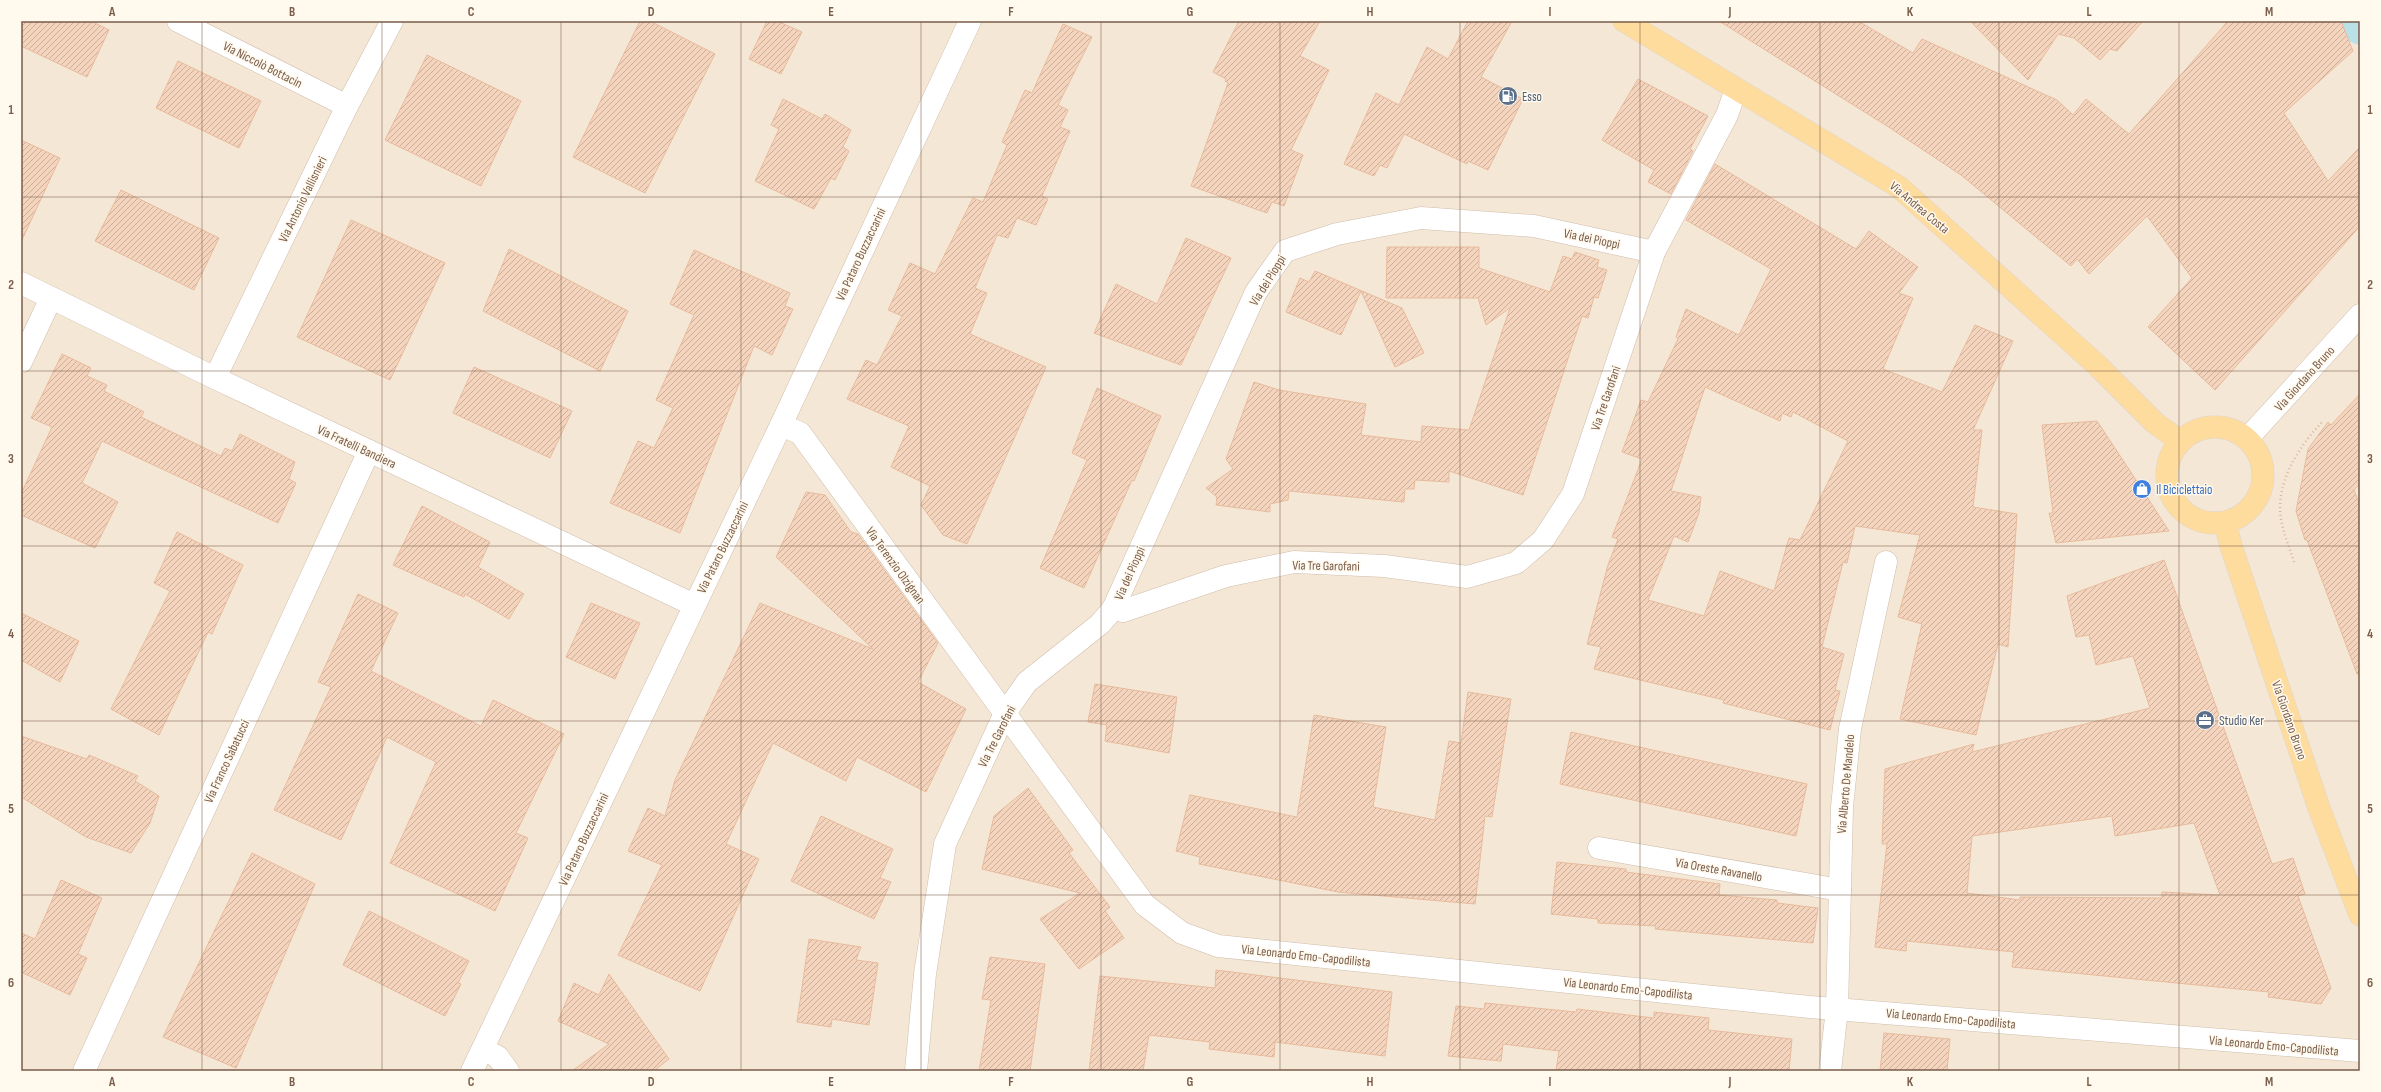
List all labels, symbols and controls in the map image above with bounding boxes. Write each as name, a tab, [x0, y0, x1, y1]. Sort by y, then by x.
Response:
text: A	[108, 4, 116, 20]
text: B	[289, 4, 295, 20]
text: C	[468, 4, 475, 20]
text: D	[648, 4, 655, 20]
text: E	[828, 4, 834, 20]
text: F	[1008, 4, 1014, 20]
text: G	[1187, 4, 1194, 20]
text: H	[1367, 4, 1374, 20]
text: I	[1549, 4, 1552, 20]
text: J	[1728, 4, 1732, 20]
text: K	[1907, 4, 1914, 20]
text: L	[2086, 4, 2092, 20]
text: M	[2265, 4, 2273, 20]
street label: Via Niccolò Bottacin	[220, 38, 305, 92]
fuel station icon: Esso	[1497, 85, 1519, 107]
place label: Esso	[1522, 89, 1542, 105]
text: 1	[8, 102, 14, 118]
text: 1	[2367, 102, 2373, 118]
street label: Via Antonio Vallisnieri	[275, 154, 331, 245]
street label: Via Andrea Costa	[1886, 178, 1953, 237]
street label: Via Pataro Buzzaccarini	[832, 206, 889, 303]
street label: Via dei Pioppi	[1562, 225, 1621, 253]
street label: Via dei Pioppi	[1246, 252, 1290, 309]
text: 2	[8, 277, 14, 293]
text: 2	[2367, 277, 2373, 293]
street label: Via Giordano Bruno	[2271, 343, 2338, 415]
street label: Via Tre Garofani	[1587, 364, 1624, 433]
street label: Via Fratelli Bandiera	[314, 422, 399, 472]
text: 3	[8, 451, 14, 467]
text: 3	[2367, 451, 2373, 467]
shop icon: Il Biciclettaio	[2131, 478, 2153, 500]
place label: Il Biciclettaio	[2156, 482, 2212, 498]
street label: Via Pataro Buzzaccarini	[694, 499, 752, 596]
street label: Via Terenzio Olzignan	[862, 524, 928, 607]
street label: Via dei Pioppi	[1111, 544, 1149, 603]
street label: Via Tre Garofani	[1292, 557, 1360, 575]
text: 4	[8, 626, 14, 642]
text: 4	[2367, 626, 2373, 642]
street label: Via Giordano Bruno	[2268, 679, 2310, 762]
street label: Via Tre Garofani	[974, 703, 1019, 770]
office icon: Studio Ker	[2194, 709, 2216, 731]
place label: Studio Ker	[2219, 713, 2264, 729]
street label: Via Franco Sabatucci	[201, 717, 253, 806]
street label: Via Alberto De Mandelo	[1834, 734, 1858, 834]
street label: Via Pataro Buzzaccarini	[555, 791, 612, 888]
text: 5	[8, 801, 14, 817]
text: 5	[2367, 801, 2373, 817]
street label: Via Oreste Ravanello	[1674, 854, 1764, 885]
street label: Via Leonardo Emo-Capodilista	[1240, 941, 1371, 971]
street label: Via Leonardo Emo-Capodilista	[1562, 974, 1693, 1004]
text: 6	[8, 975, 14, 991]
text: 6	[2367, 975, 2373, 991]
street label: Via Leonardo Emo-Capodilista	[1886, 1005, 2016, 1033]
street label: Via Leonardo Emo-Capodilista	[2209, 1032, 2339, 1060]
text: A	[108, 1074, 116, 1090]
text: B	[289, 1074, 295, 1090]
text: C	[468, 1074, 475, 1090]
text: D	[648, 1074, 655, 1090]
text: E	[828, 1074, 834, 1090]
text: F	[1008, 1074, 1014, 1090]
text: G	[1187, 1074, 1194, 1090]
text: H	[1367, 1074, 1374, 1090]
text: I	[1549, 1074, 1552, 1090]
text: J	[1728, 1074, 1732, 1090]
text: K	[1907, 1074, 1914, 1090]
text: L	[2086, 1074, 2092, 1090]
text: M	[2265, 1074, 2273, 1090]

